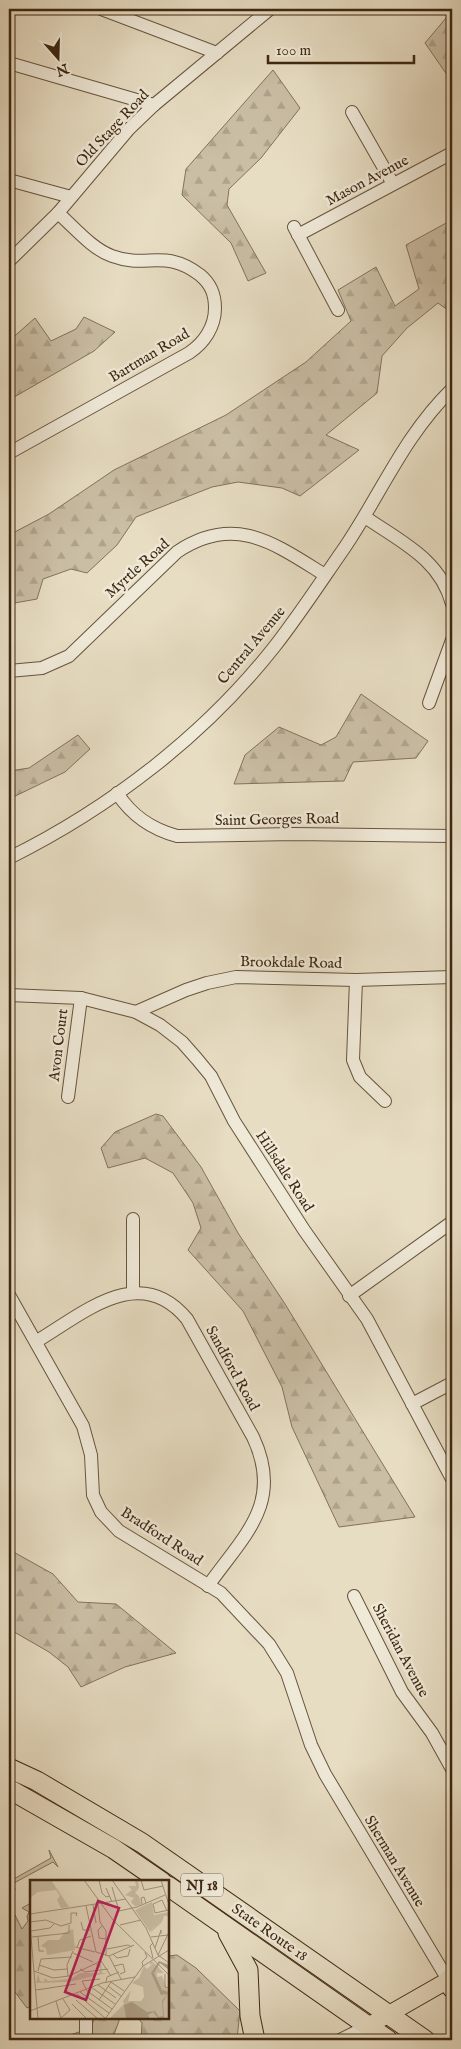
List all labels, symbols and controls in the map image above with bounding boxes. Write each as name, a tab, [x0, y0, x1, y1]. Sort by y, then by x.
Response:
north arrow	[32, 32, 82, 82]
scale bar	[268, 32, 415, 64]
text: 100 m	[276, 41, 312, 60]
text: N	[53, 58, 72, 80]
street label: Old Stage Road	[72, 85, 154, 171]
street label: Mason Avenue	[323, 151, 412, 210]
street label: Bartman Road	[106, 324, 194, 387]
street label: Myrtle Road	[101, 534, 174, 602]
street label: Central Avenue	[213, 602, 290, 688]
street label: Saint Georges Road	[215, 809, 340, 830]
street label: Brookdale Road	[240, 952, 343, 973]
street label: Avon Court	[45, 1008, 72, 1083]
street label: Hillsdale Road	[251, 1127, 318, 1216]
street label: Sandford Road	[201, 1322, 264, 1415]
street label: Bradford Road	[117, 1503, 207, 1571]
street label: Sheridan Avenue	[368, 1600, 433, 1701]
street label: Sherman Avenue	[360, 1812, 429, 1910]
road number: NJ 18	[181, 1874, 223, 1896]
inset map	[30, 1880, 169, 2019]
street label: State Route 18	[228, 1899, 312, 1966]

